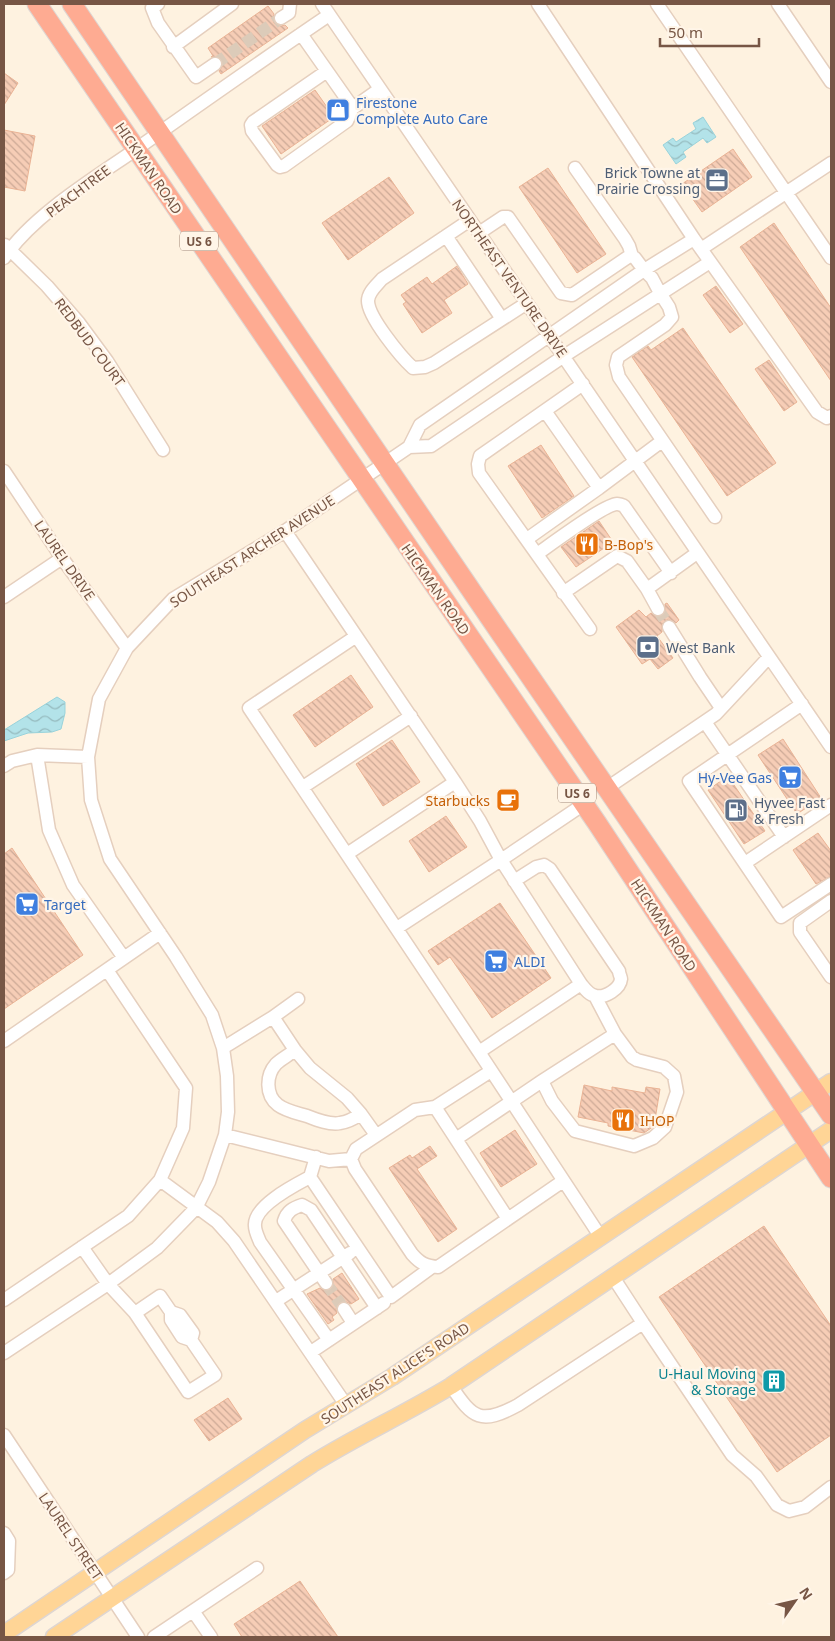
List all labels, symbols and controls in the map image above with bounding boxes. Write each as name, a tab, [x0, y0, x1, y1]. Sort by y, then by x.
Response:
scale bar	[660, 15, 759, 47]
text: 50 m	[668, 22, 703, 42]
place label: Firestone Complete Auto Care	[356, 93, 488, 128]
shop icon: Firestone Complete Auto Care	[325, 97, 351, 123]
street label: HICKMAN ROAD	[111, 118, 187, 218]
street label: PEACHTREE	[42, 160, 114, 222]
place label: Brick Towne at Prairie Crossing	[597, 163, 700, 198]
office icon: Brick Towne at Prairie Crossing	[704, 167, 730, 193]
street label: NORTHEAST VENTURE DRIVE	[448, 195, 572, 361]
road number: US 6	[180, 232, 218, 250]
street label: REDBUD COURT	[50, 294, 130, 390]
street label: SOUTHEAST ARCHER AVENUE	[166, 490, 338, 612]
street label: LAUREL DRIVE	[30, 516, 100, 604]
restaurant icon: B-Bop's	[574, 531, 600, 557]
place label: B-Bop's	[604, 535, 653, 554]
street label: HICKMAN ROAD	[398, 540, 474, 638]
bank icon: West Bank	[635, 634, 661, 660]
place label: West Bank	[666, 638, 736, 657]
supermarket icon: Hy-Vee Gas	[777, 764, 803, 790]
place label: Hy-Vee Gas	[698, 768, 772, 787]
road number: US 6	[558, 784, 596, 802]
cafe icon: Starbucks	[495, 787, 521, 813]
place label: Starbucks	[425, 791, 490, 810]
place label: Hyvee Fast & Fresh	[754, 793, 825, 828]
fuel station icon: Hyvee Fast & Fresh	[723, 797, 749, 823]
street label: HICKMAN ROAD	[627, 875, 701, 975]
supermarket icon: Target	[14, 891, 40, 917]
place label: Target	[44, 895, 86, 914]
supermarket icon: ALDI	[483, 948, 509, 974]
place label: ALDI	[514, 952, 546, 971]
restaurant icon: IHOP	[610, 1107, 636, 1133]
place label: IHOP	[640, 1111, 675, 1130]
street label: SOUTHEAST ALICE'S ROAD	[317, 1318, 473, 1428]
place label: U-Haul Moving & Storage	[658, 1364, 756, 1399]
building icon: U-Haul Moving & Storage	[761, 1368, 787, 1394]
street label: LAUREL STREET	[35, 1489, 107, 1584]
north arrow	[770, 1576, 820, 1626]
text: N	[795, 1583, 817, 1603]

